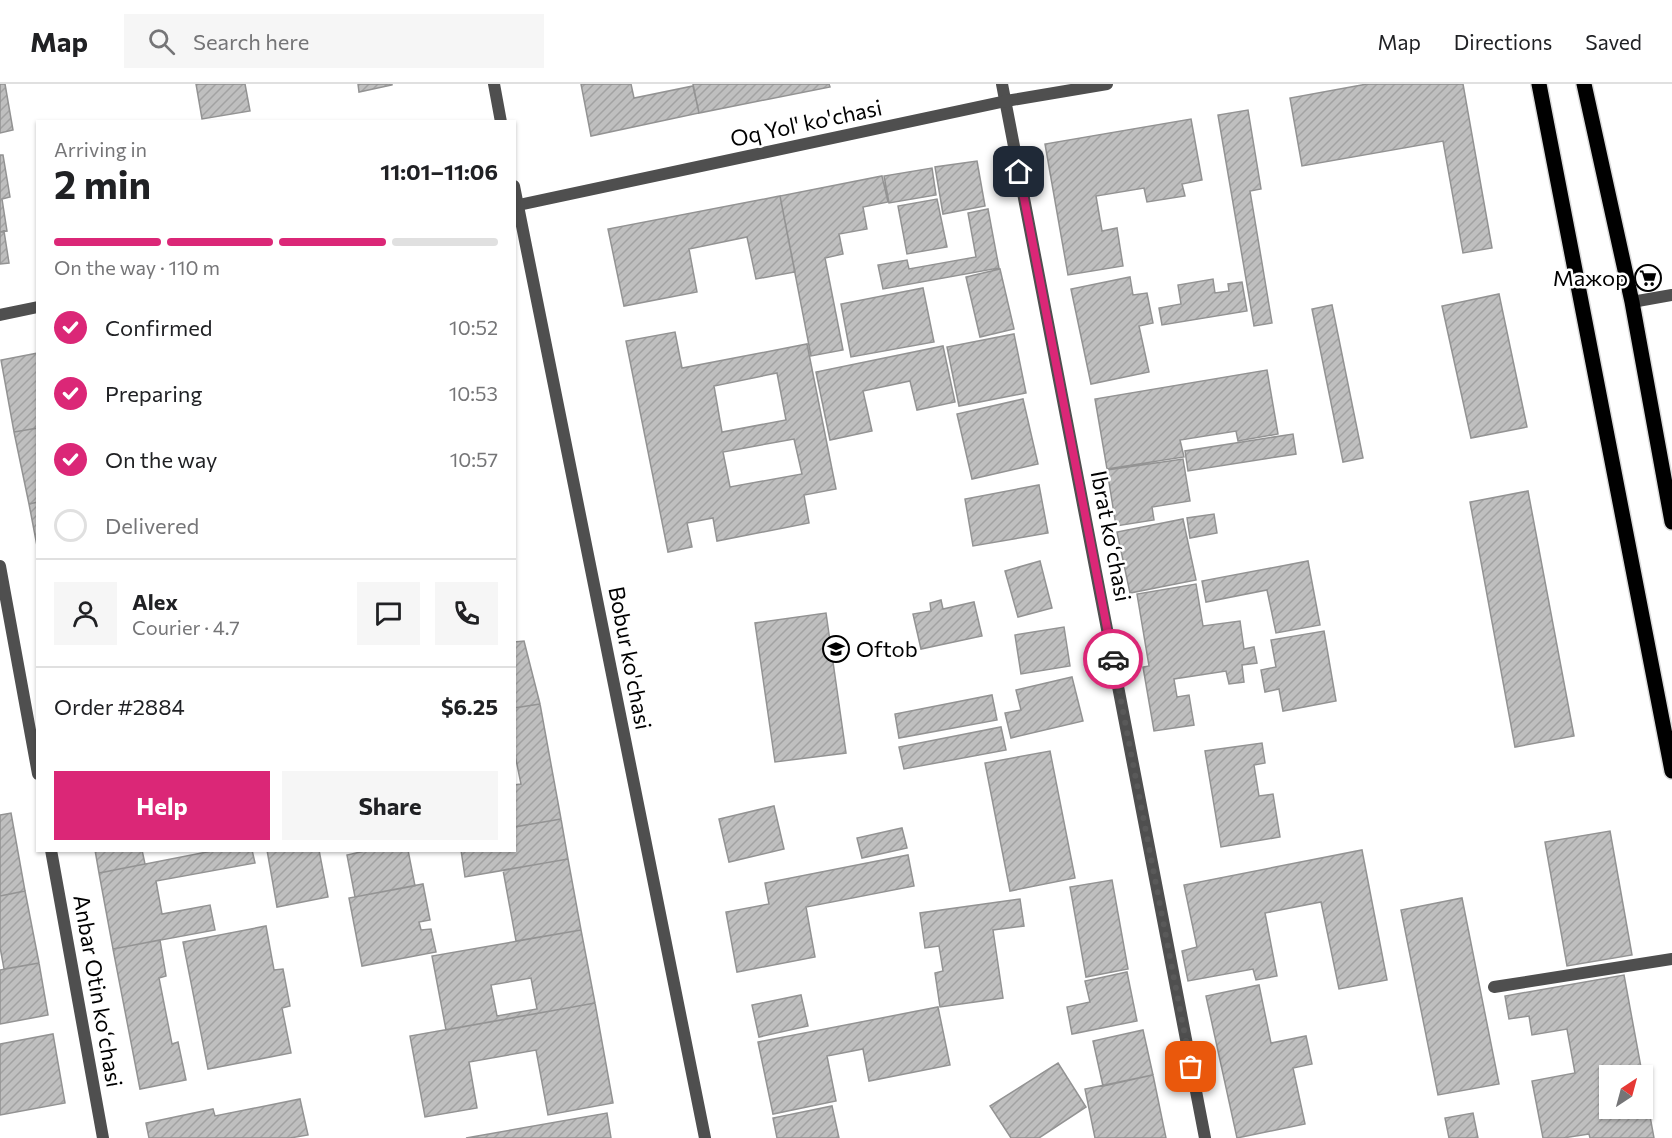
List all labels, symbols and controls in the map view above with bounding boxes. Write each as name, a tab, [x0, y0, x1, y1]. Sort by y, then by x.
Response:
search box	[124, 14, 544, 68]
text: Map	[30, 24, 88, 58]
icon: search	[145, 25, 178, 58]
text: Search here	[193, 28, 309, 55]
text: Map	[1378, 29, 1421, 54]
text: Directions	[1454, 29, 1552, 54]
text: Saved	[1585, 29, 1642, 54]
street label: Oq Yol' ko'chasi	[728, 93, 884, 152]
text: Arriving in	[54, 137, 147, 161]
pin	[993, 146, 1044, 197]
icon: home	[1002, 155, 1035, 188]
text: 11:01–11:06	[380, 158, 498, 185]
text: 2 min	[54, 159, 151, 207]
text: On the way · 110 m	[54, 255, 220, 279]
supermarket icon: Мажор	[1633, 263, 1663, 293]
place label: Мажор	[1553, 264, 1628, 291]
icon: check	[54, 311, 87, 344]
text: Confirmed	[105, 314, 212, 341]
text: 10:52	[449, 315, 498, 339]
icon: check	[54, 377, 87, 410]
text: Preparing	[105, 380, 202, 407]
text: 10:53	[449, 381, 498, 405]
icon: check	[54, 443, 87, 476]
text: On the way	[105, 446, 217, 473]
text: 10:57	[450, 447, 498, 471]
street label: Ibrat koʻchasi	[1086, 468, 1137, 604]
text: Delivered	[105, 512, 199, 539]
button: person	[54, 582, 117, 645]
button: chat	[357, 582, 420, 645]
button: phone	[435, 582, 498, 645]
street label: Bobur ko'chasi	[603, 584, 658, 732]
text: Alex	[132, 588, 178, 615]
text: Courier · 4.7	[132, 615, 240, 639]
courier	[1083, 629, 1143, 689]
school or university icon: Oftob	[821, 634, 851, 664]
place label: Oftob	[856, 635, 918, 662]
icon: car	[1097, 643, 1130, 676]
text: Order #2884	[54, 693, 185, 720]
text: $6.25	[441, 693, 498, 720]
button: Help	[54, 771, 270, 840]
button: Share	[282, 771, 498, 840]
street label: Anbar Otin koʻchasi	[68, 893, 129, 1089]
pin	[1165, 1041, 1216, 1092]
icon: bag	[1174, 1050, 1207, 1083]
north arrow	[1599, 1065, 1653, 1119]
map controls	[1599, 1065, 1653, 1119]

